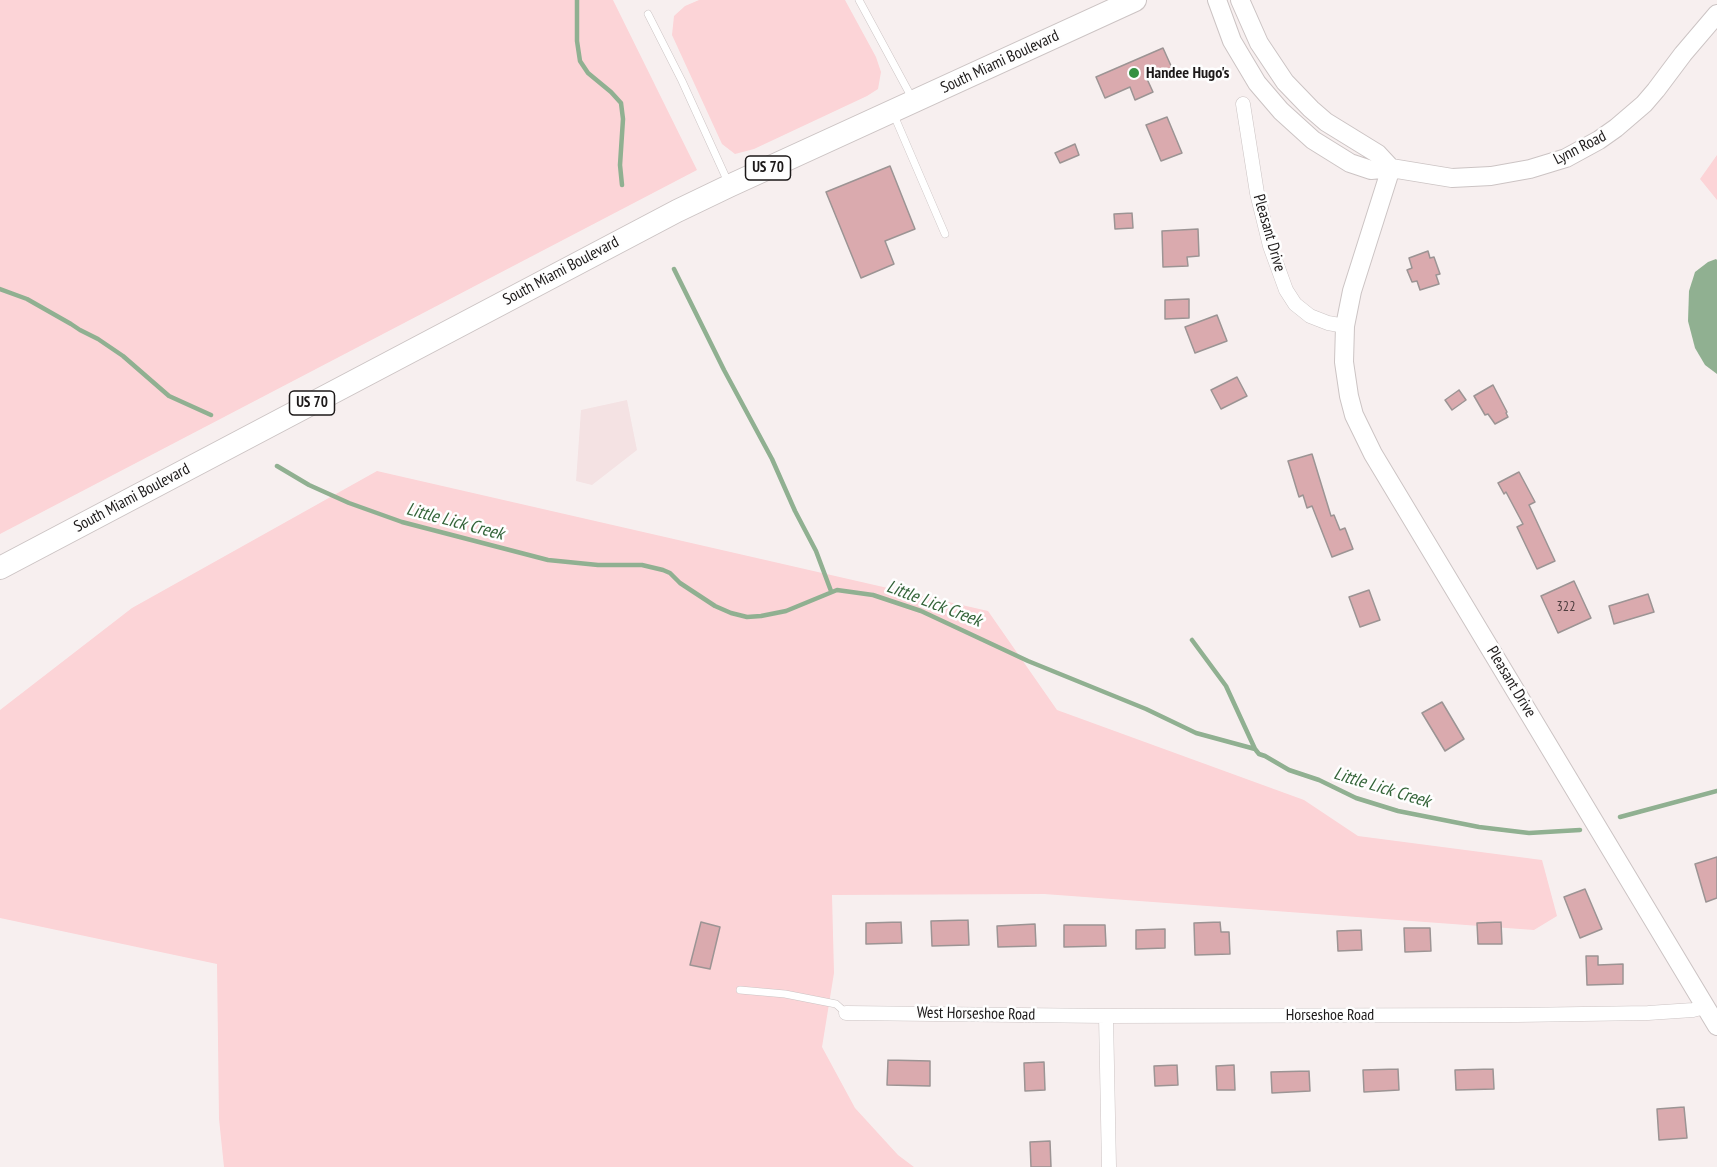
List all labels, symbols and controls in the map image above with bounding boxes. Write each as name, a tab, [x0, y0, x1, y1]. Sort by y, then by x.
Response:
street label: South Miami Boulevard	[938, 26, 1062, 98]
place label: Handee Hugo's	[1146, 63, 1229, 83]
marker: Handee Hugo's	[1127, 66, 1141, 80]
street label: Lynn Road	[1551, 127, 1609, 169]
road number: US 70	[746, 156, 790, 180]
street label: Pleasant Drive	[1249, 192, 1289, 274]
street label: South Miami Boulevard	[500, 232, 622, 310]
road number: US 70	[290, 391, 334, 415]
street label: South Miami Boulevard	[71, 459, 193, 537]
water label: Little Lick Creek	[404, 499, 506, 545]
water label: Little Lick Creek	[883, 576, 985, 632]
house number: 322	[1557, 599, 1575, 615]
street label: Pleasant Drive	[1482, 643, 1540, 721]
water label: Little Lick Creek	[1331, 763, 1433, 813]
street label: West Horseshoe Road	[917, 1003, 1035, 1025]
street label: Horseshoe Road	[1286, 1005, 1374, 1025]

